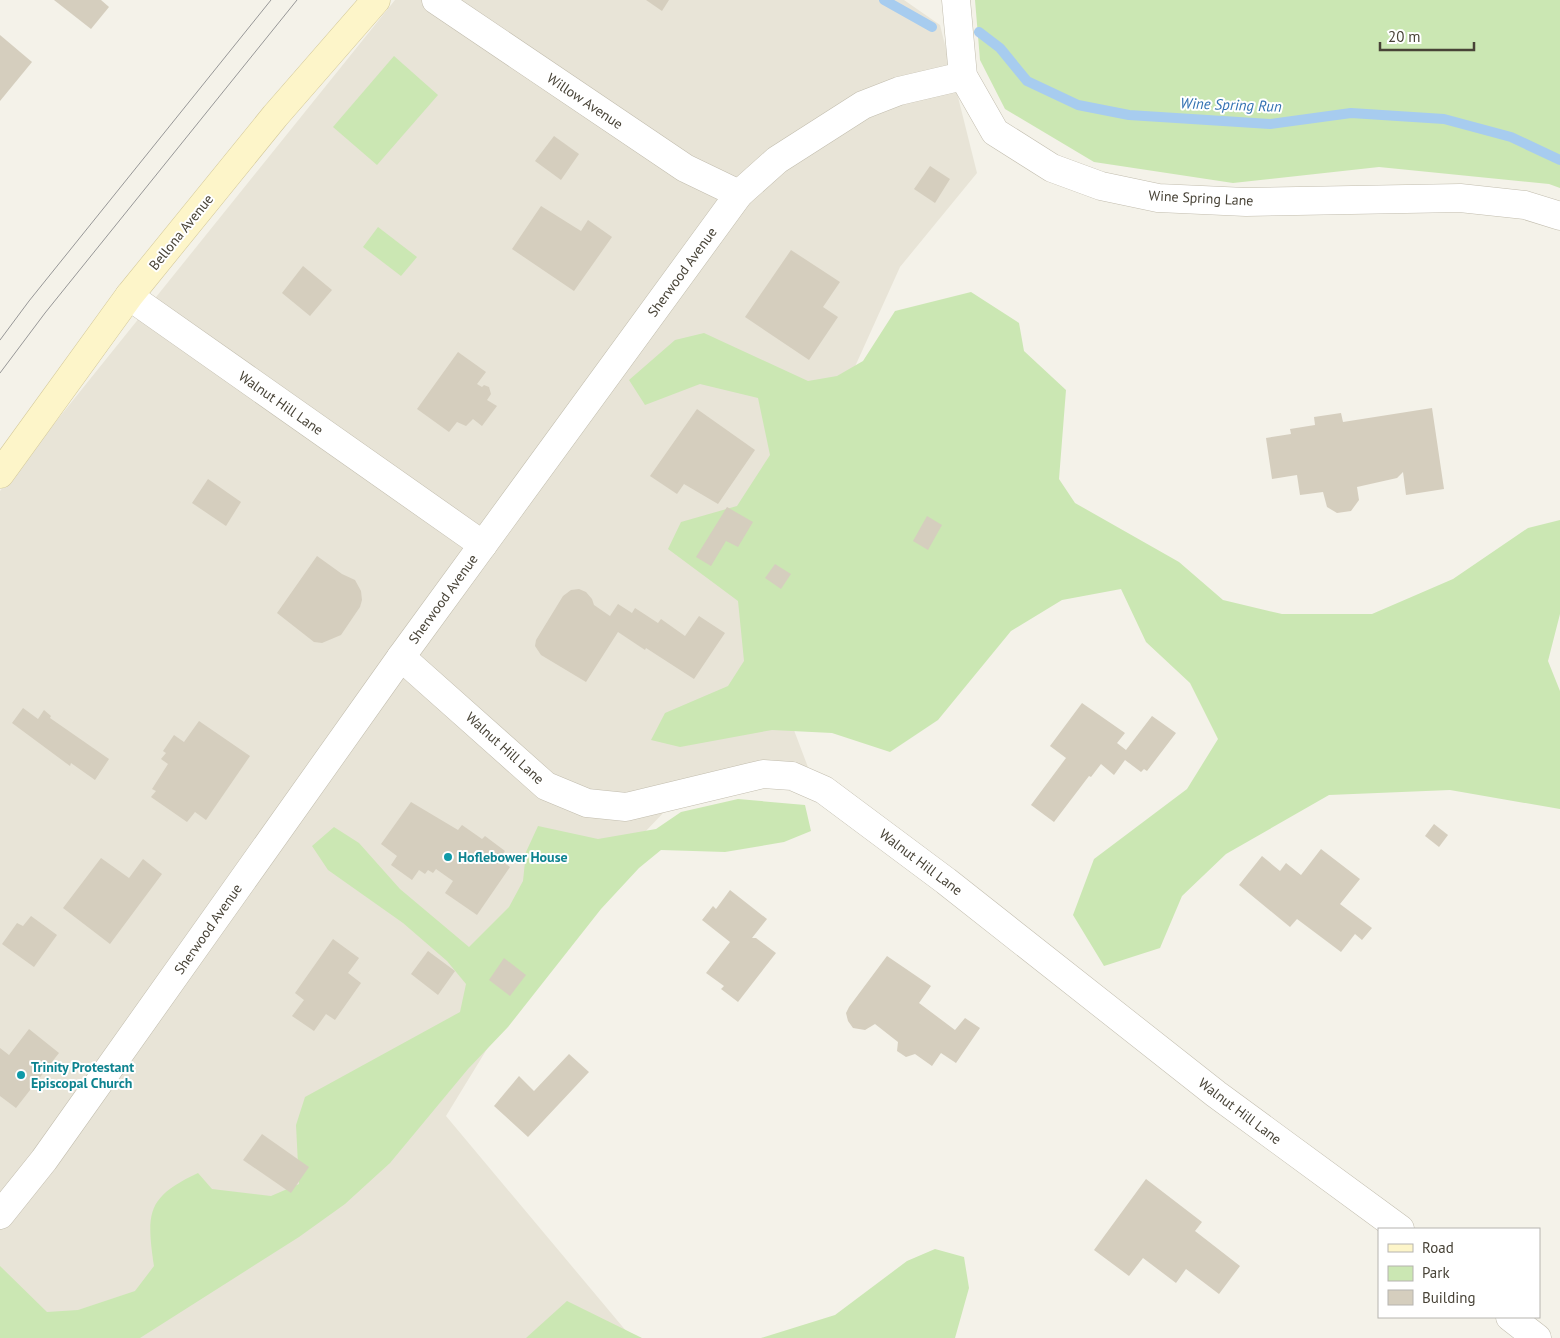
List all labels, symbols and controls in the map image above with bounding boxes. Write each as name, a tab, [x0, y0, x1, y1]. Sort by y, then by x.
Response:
scale bar	[1380, 20, 1474, 52]
text: 20 m	[1388, 27, 1421, 46]
street label: Willow Avenue	[544, 69, 626, 133]
water label: Wine Spring Run	[1180, 93, 1282, 116]
street label: Wine Spring Lane	[1148, 186, 1254, 210]
street label: Bellona Avenue	[145, 190, 217, 274]
street label: Sherwood Avenue	[643, 224, 721, 320]
street label: Walnut Hill Lane	[235, 367, 327, 439]
street label: Sherwood Avenue	[404, 551, 482, 647]
street label: Walnut Hill Lane	[462, 708, 548, 788]
street label: Walnut Hill Lane	[876, 825, 966, 899]
place label: Hoflebower House	[458, 848, 568, 866]
marker: Hoflebower House	[442, 851, 454, 863]
street label: Sherwood Avenue	[170, 880, 246, 978]
place label: Trinity Protestant Episcopal Church	[31, 1058, 134, 1092]
marker: Trinity Protestant Episcopal Church	[15, 1069, 27, 1081]
street label: Walnut Hill Lane	[1195, 1074, 1285, 1148]
legend	[1378, 1228, 1540, 1318]
text: Road	[1422, 1238, 1454, 1257]
text: Park	[1422, 1263, 1450, 1282]
text: Building	[1422, 1288, 1476, 1307]

